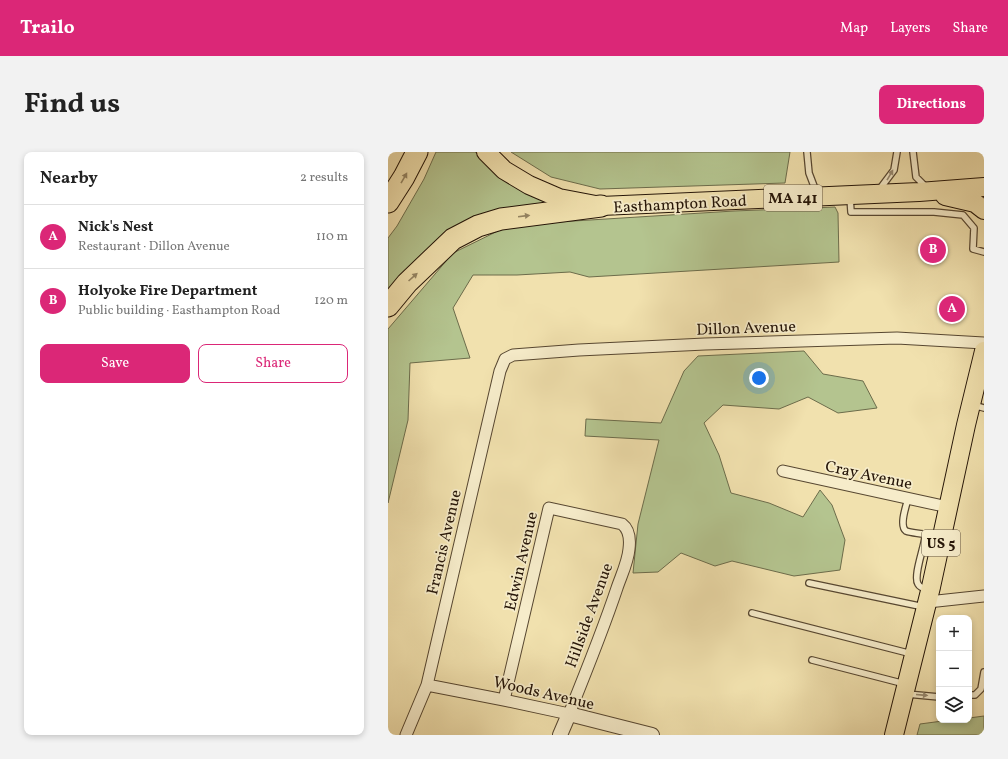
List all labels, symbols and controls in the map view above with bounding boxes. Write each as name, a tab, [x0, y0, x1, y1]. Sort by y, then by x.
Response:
text: Trailo	[20, 15, 75, 41]
text: Map	[840, 19, 868, 38]
text: Layers	[890, 19, 930, 38]
text: Share	[952, 19, 988, 38]
text: Find us	[24, 85, 120, 124]
button: Directions	[879, 85, 984, 124]
text: Nearby	[40, 167, 98, 190]
text: 2 results	[300, 169, 348, 187]
one-way arrow	[887, 169, 894, 181]
one-way arrow	[400, 172, 407, 184]
road number: MA 141	[764, 185, 822, 211]
street label: Easthampton Road	[613, 191, 747, 219]
one-way arrow	[518, 213, 530, 219]
text: Nick's Nest	[78, 217, 153, 238]
text: A	[48, 228, 58, 246]
text: 110 m	[316, 228, 348, 246]
pin: B	[920, 235, 946, 265]
text: Restaurant · Dillon Avenue	[78, 238, 230, 256]
one-way arrow	[408, 272, 419, 281]
text: Holyoke Fire Department	[78, 281, 257, 302]
text: B	[49, 292, 57, 310]
text: 120 m	[314, 292, 348, 310]
pin: A	[939, 294, 965, 324]
text: Public building · Easthampton Road	[78, 302, 280, 320]
street label: Dillon Avenue	[696, 316, 796, 342]
button: Save	[40, 344, 190, 383]
button: Share	[198, 344, 348, 383]
your location	[749, 368, 769, 388]
street label: Cray Avenue	[823, 456, 914, 496]
street label: Francis Avenue	[422, 488, 468, 597]
street label: Edwin Avenue	[500, 510, 544, 613]
road number: US 5	[922, 530, 960, 556]
street label: Hillside Avenue	[561, 560, 619, 671]
map controls	[936, 615, 972, 723]
button: +	[936, 615, 972, 651]
button: −	[936, 651, 972, 687]
street label: Woods Avenue	[491, 672, 596, 716]
button: layers	[936, 687, 972, 723]
one-way arrow	[916, 692, 928, 698]

